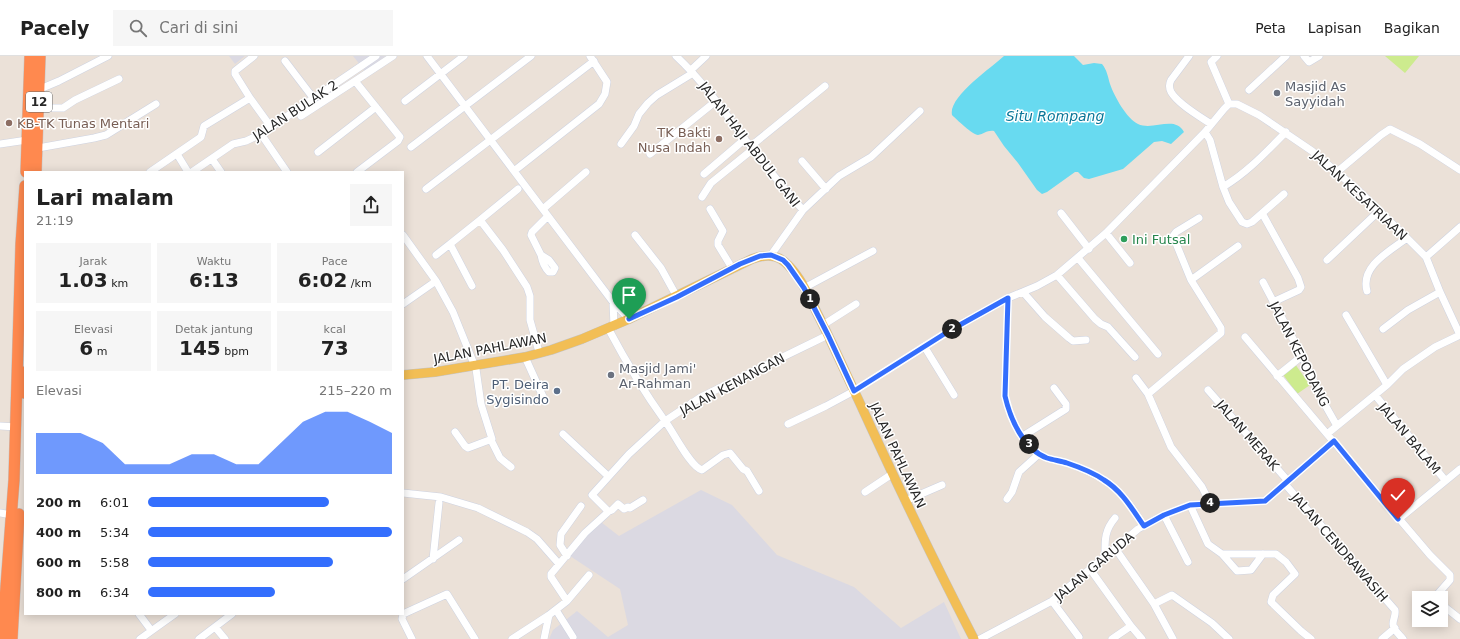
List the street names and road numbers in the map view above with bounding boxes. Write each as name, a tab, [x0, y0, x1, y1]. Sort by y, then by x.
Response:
street label: JALAN BULAK 2	[249, 77, 341, 144]
street label: JALAN HAJI ABDUL GANI	[696, 78, 803, 210]
road number: 12	[26, 92, 52, 112]
street label: JALAN KESATRIAAN	[1308, 147, 1410, 243]
street label: JALAN KEPODANG	[1266, 298, 1333, 409]
street label: JALAN PAHLAWAN	[431, 330, 548, 367]
street label: JALAN KENANGAN	[676, 350, 787, 419]
street label: JALAN MERAK	[1212, 396, 1283, 474]
street label: JALAN PAHLAWAN	[866, 399, 929, 510]
street label: JALAN BALAM	[1375, 399, 1444, 477]
street label: JALAN CENDRAWASIH	[1288, 489, 1391, 605]
street label: JALAN GARUDA	[1051, 529, 1137, 605]

